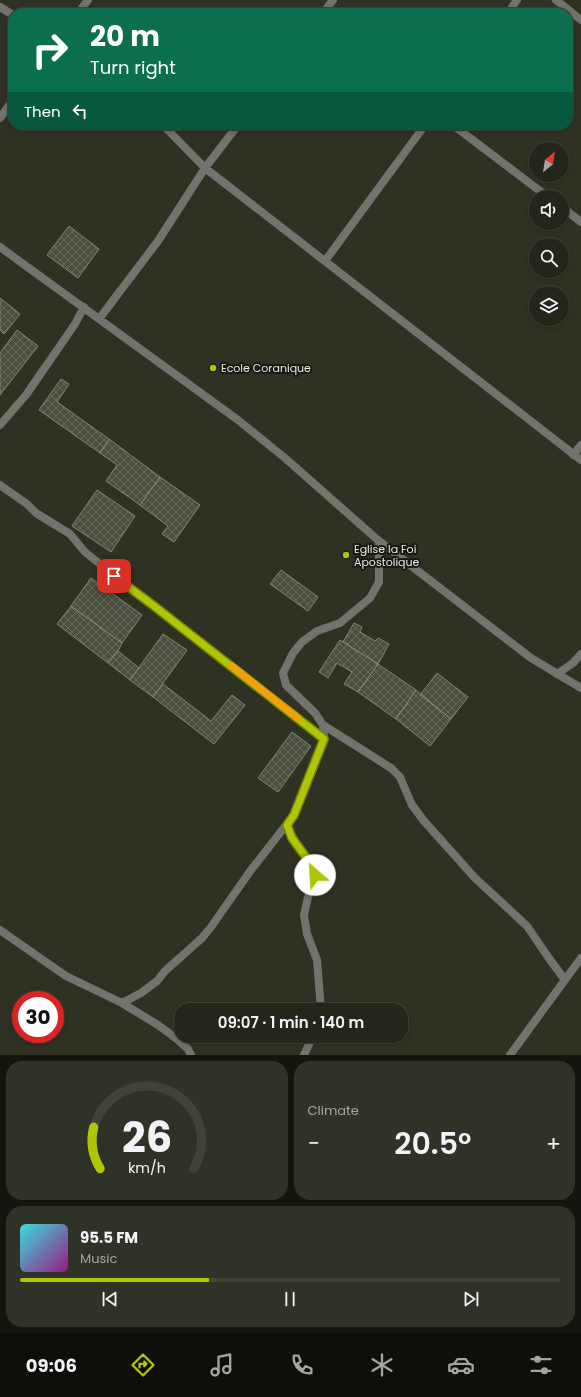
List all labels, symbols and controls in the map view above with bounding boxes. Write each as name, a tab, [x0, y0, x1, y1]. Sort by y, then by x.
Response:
text: 20 m	[90, 17, 160, 56]
icon: right	[24, 24, 76, 76]
text: Turn right	[90, 55, 176, 80]
icon: left	[69, 100, 91, 122]
text: Then	[24, 101, 61, 122]
north arrow	[529, 142, 569, 182]
map controls	[529, 142, 569, 326]
button: sound	[529, 190, 569, 230]
button: search	[529, 238, 569, 278]
button: layers	[529, 286, 569, 326]
place label: Ecole Coranique	[221, 360, 311, 376]
marker: Ecole Coranique	[208, 363, 218, 373]
place label: Eglise la Foi Apostolique	[354, 541, 420, 570]
marker: Eglise la Foi Apostolique	[341, 550, 351, 560]
pin	[97, 559, 131, 593]
icon: arrive	[103, 565, 125, 587]
position arrow	[294, 854, 336, 896]
speed limit sign: 30	[12, 991, 64, 1043]
text: 09:07 · 1 min · 140 m	[218, 1012, 364, 1033]
text: Climate	[308, 1101, 359, 1120]
text: 26	[122, 1107, 172, 1166]
text: 20.5°	[394, 1122, 471, 1165]
text: −	[308, 1128, 320, 1159]
text: +	[546, 1128, 561, 1159]
text: km/h	[128, 1157, 166, 1177]
text: 95.5 FM	[80, 1227, 138, 1248]
text: Music	[80, 1249, 117, 1268]
icon: previous	[99, 1288, 121, 1310]
icon: pause	[279, 1288, 301, 1310]
icon: next	[460, 1288, 482, 1310]
icon: directions	[129, 1351, 157, 1379]
icon: music	[208, 1351, 236, 1379]
icon: phone	[288, 1351, 316, 1379]
icon: climate	[368, 1351, 396, 1379]
icon: car	[447, 1351, 475, 1379]
icon: filters	[527, 1351, 555, 1379]
text: 09:06	[26, 1353, 77, 1378]

